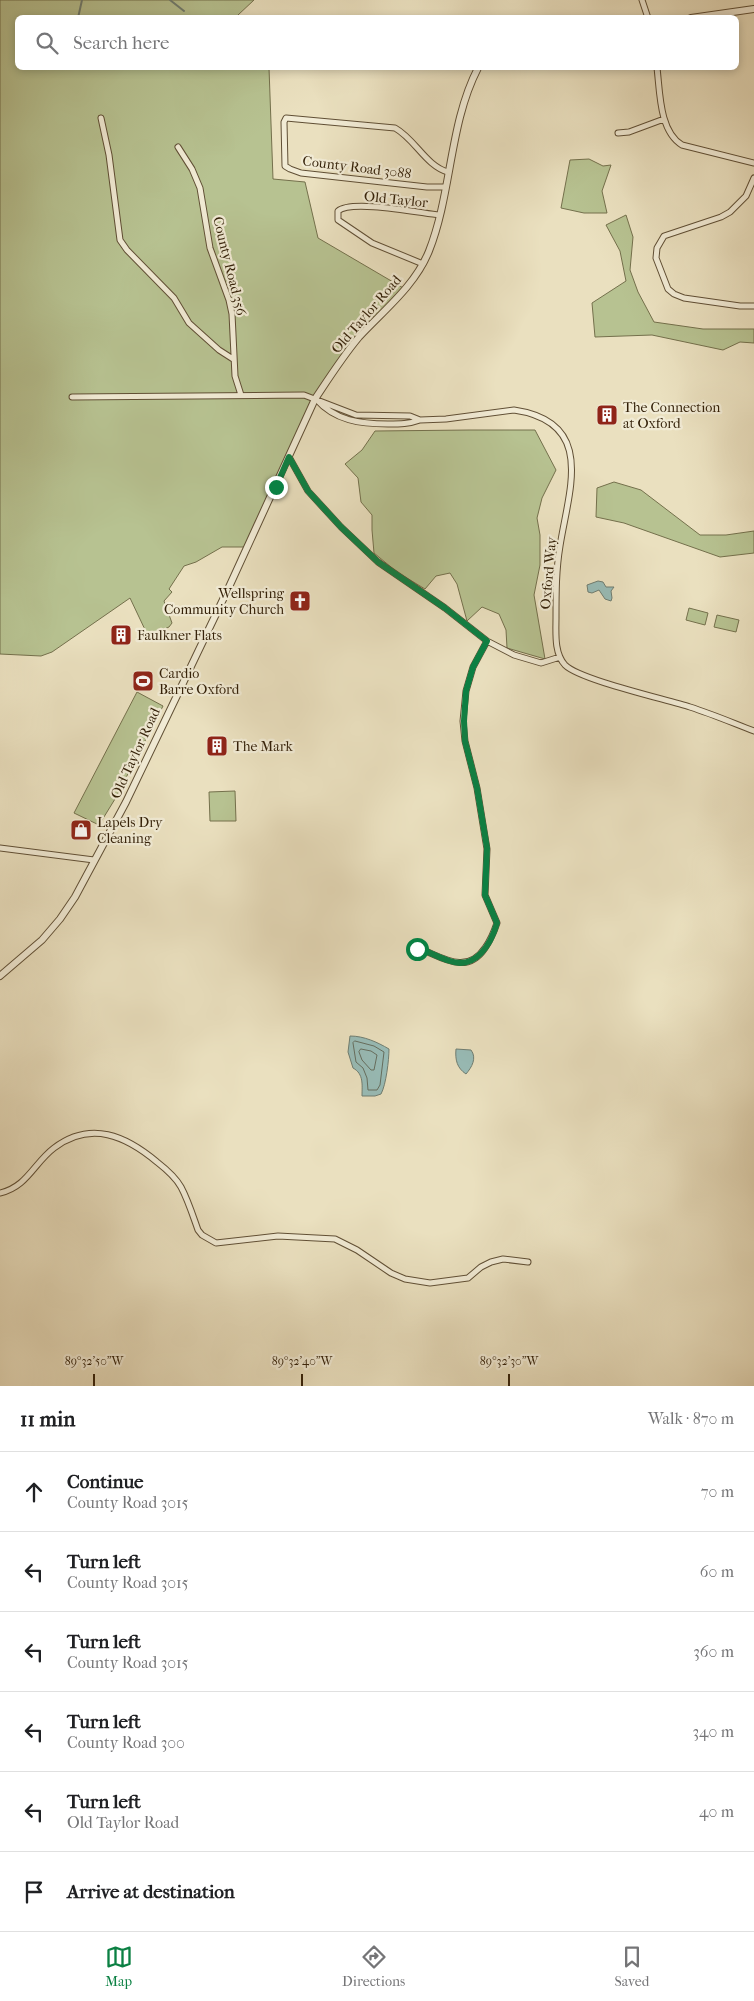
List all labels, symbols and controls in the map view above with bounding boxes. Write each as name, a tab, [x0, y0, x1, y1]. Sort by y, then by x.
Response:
search box	[15, 15, 739, 70]
icon: search	[33, 29, 61, 57]
text: Search here	[73, 32, 169, 54]
street label: County Road 3088	[302, 152, 412, 183]
street label: Old Taylor	[363, 188, 429, 211]
street label: County Road 356	[209, 215, 250, 318]
street label: Old Taylor Road	[328, 271, 405, 357]
place label: The Connection at Oxford	[623, 399, 720, 432]
building icon: The Connection at Oxford	[595, 403, 619, 427]
route end	[265, 476, 288, 499]
street label: Oxford Way	[537, 536, 560, 610]
place label: Wellspring Community Church	[164, 585, 285, 618]
church icon: Wellspring Community Church	[288, 589, 312, 613]
building icon: Faulkner Flats	[109, 623, 133, 647]
place label: Faulkner Flats	[137, 627, 222, 644]
place label: Cardio Barre Oxford	[159, 665, 240, 698]
sports icon: Cardio Barre Oxford	[131, 669, 155, 693]
street label: Old Taylor Road	[107, 705, 164, 801]
building icon: The Mark	[205, 734, 229, 758]
place label: The Mark	[233, 738, 294, 755]
place label: Lapels Dry Cleaning	[97, 814, 163, 847]
shop icon: Lapels Dry Cleaning	[69, 818, 93, 842]
route start	[406, 938, 429, 961]
text: 89°32'50"W	[65, 1354, 125, 1368]
text: 89°32'40"W	[272, 1354, 333, 1368]
text: 89°32'30"W	[480, 1354, 539, 1368]
text: 11 min	[20, 1407, 75, 1431]
text: Walk · 870 m	[648, 1409, 734, 1428]
text: Continue	[67, 1471, 143, 1493]
icon: ahead	[20, 1478, 48, 1506]
text: 70 m	[701, 1482, 734, 1501]
text: County Road 3015	[67, 1493, 189, 1512]
text: Turn left	[67, 1551, 141, 1573]
icon: left	[20, 1558, 48, 1586]
text: 60 m	[700, 1562, 734, 1581]
text: County Road 3015	[67, 1573, 189, 1592]
text: Turn left	[67, 1631, 141, 1653]
icon: left	[20, 1638, 48, 1666]
text: 360 m	[693, 1642, 734, 1661]
text: County Road 3015	[67, 1653, 189, 1672]
text: Turn left	[67, 1711, 141, 1733]
icon: left	[20, 1718, 48, 1746]
text: 340 m	[692, 1722, 734, 1741]
text: County Road 300	[67, 1733, 185, 1752]
text: Turn left	[67, 1791, 141, 1813]
icon: left	[20, 1798, 48, 1826]
text: 40 m	[699, 1802, 734, 1821]
text: Old Taylor Road	[67, 1813, 179, 1832]
icon: arrive	[20, 1878, 48, 1906]
text: Arrive at destination	[67, 1881, 235, 1903]
tab: Map	[105, 1943, 133, 1990]
tab: Directions	[342, 1943, 405, 1990]
tab: Saved	[615, 1943, 649, 1990]

